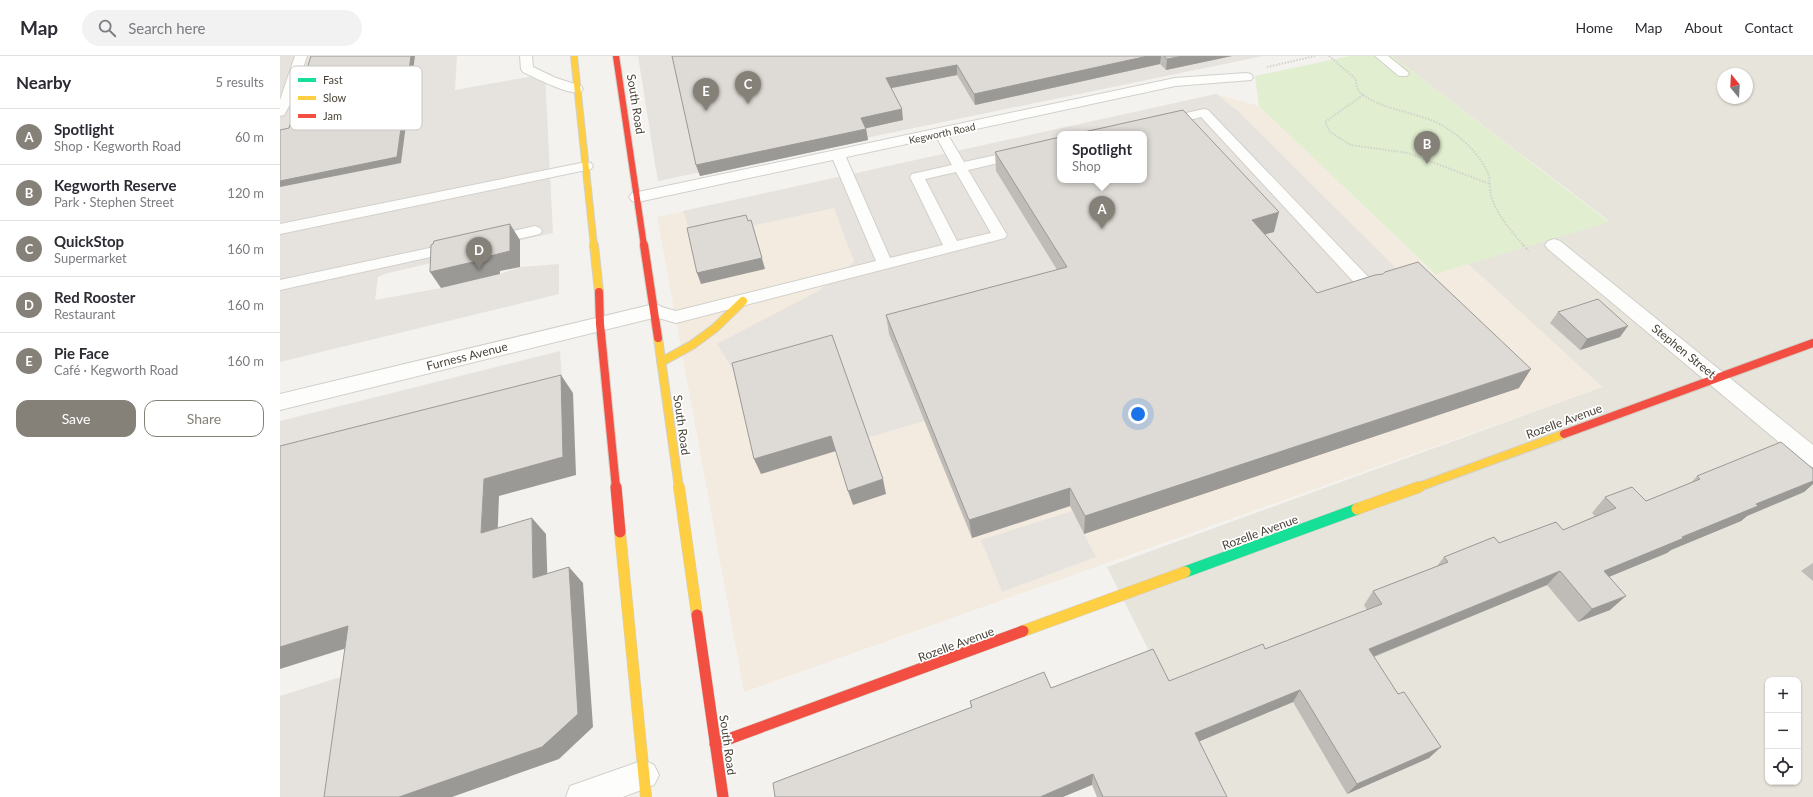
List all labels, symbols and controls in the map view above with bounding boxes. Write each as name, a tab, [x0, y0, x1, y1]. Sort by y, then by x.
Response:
search box	[82, 10, 362, 46]
text: Map	[20, 16, 58, 39]
icon: search	[96, 17, 118, 39]
text: Search here	[128, 19, 206, 37]
text: Home	[1575, 19, 1613, 36]
text: Map	[1635, 19, 1662, 36]
text: About	[1684, 19, 1722, 36]
text: Contact	[1744, 19, 1793, 36]
legend	[290, 66, 422, 130]
north arrow	[1717, 68, 1753, 104]
pin: C	[735, 71, 761, 104]
text: Nearby	[16, 72, 71, 93]
text: Fast	[323, 73, 343, 86]
street label: South Road	[624, 73, 648, 135]
text: 5 results	[216, 74, 264, 90]
pin: E	[693, 78, 719, 111]
text: Slow	[323, 91, 347, 104]
text: Jam	[323, 109, 342, 122]
text: Spotlight	[54, 120, 114, 138]
street label: Kegworth Road	[908, 120, 976, 146]
text: A	[24, 129, 34, 145]
text: 60 m	[235, 129, 264, 145]
popup	[1057, 131, 1147, 183]
pin: B	[1414, 131, 1440, 164]
text: Shop · Kegworth Road	[54, 138, 181, 154]
text: Spotlight	[1072, 140, 1132, 158]
text: Shop	[1072, 158, 1101, 174]
text: Kegworth Reserve	[54, 176, 177, 194]
text: B	[25, 185, 33, 201]
text: 120 m	[227, 185, 264, 201]
text: Park · Stephen Street	[54, 194, 174, 210]
pin: A	[1089, 196, 1115, 229]
text: QuickStop	[54, 232, 124, 250]
pin: D	[466, 237, 492, 270]
text: C	[25, 241, 33, 257]
text: 160 m	[227, 241, 264, 257]
text: Supermarket	[54, 250, 127, 266]
text: Red Rooster	[54, 288, 135, 306]
text: D	[24, 297, 34, 313]
text: 160 m	[227, 297, 264, 313]
text: Restaurant	[54, 306, 116, 322]
street label: Stephen Street	[1649, 321, 1720, 382]
street label: Furness Avenue	[425, 339, 509, 373]
text: Pie Face	[54, 344, 109, 362]
text: E	[25, 353, 33, 369]
text: 160 m	[227, 353, 264, 369]
text: Café · Kegworth Road	[54, 362, 178, 378]
street label: South Road	[670, 394, 694, 456]
button: Save	[16, 400, 136, 437]
button: Share	[144, 400, 264, 437]
street label: Rozelle Avenue	[1524, 400, 1604, 442]
your location	[1128, 404, 1148, 424]
street label: Rozelle Avenue	[1220, 511, 1300, 553]
street label: Rozelle Avenue	[916, 623, 996, 665]
map controls	[1765, 677, 1801, 785]
button: +	[1765, 677, 1801, 713]
button: −	[1765, 713, 1801, 749]
street label: South Road	[716, 714, 740, 776]
button: locate	[1765, 749, 1801, 785]

